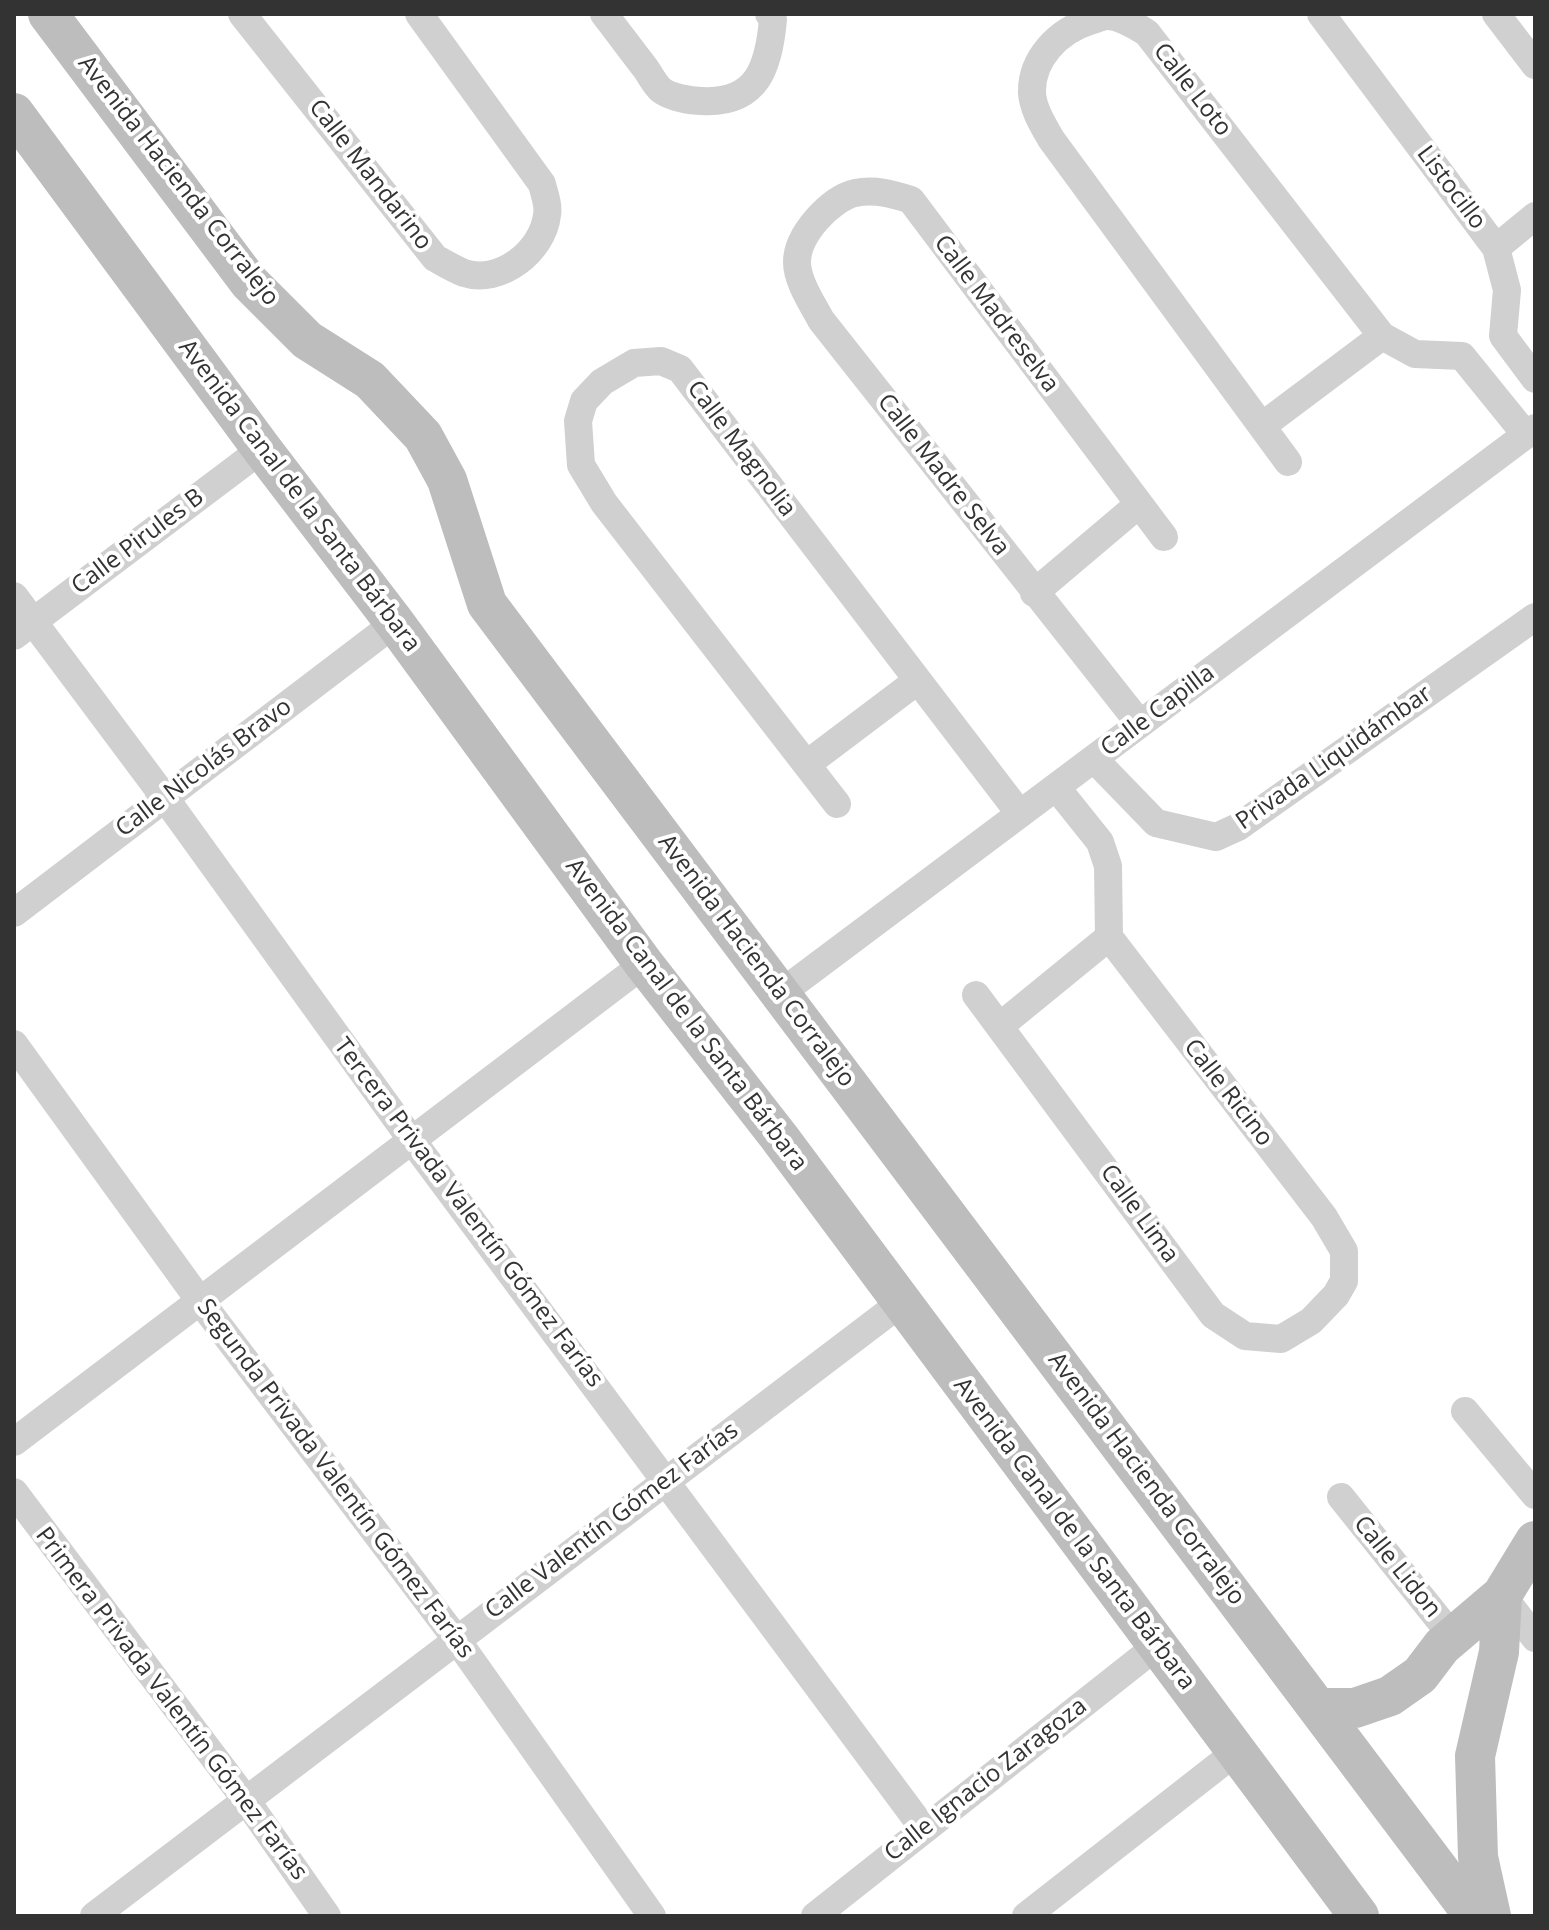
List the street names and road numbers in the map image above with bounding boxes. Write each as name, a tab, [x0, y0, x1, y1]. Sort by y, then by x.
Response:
street label: Calle Loto	[1147, 38, 1237, 142]
street label: Avenida Hacienda Corralejo	[71, 50, 285, 312]
street label: Calle Mandarino	[302, 94, 438, 256]
street label: Listocillo	[1410, 141, 1492, 235]
street label: Calle Madreselva	[927, 230, 1065, 398]
street label: Avenida Canal de la Santa Bárbara	[172, 334, 426, 658]
street label: Calle Magnolia	[680, 375, 802, 523]
street label: Calle Madre Selva	[871, 388, 1015, 562]
street label: Calle Pirules B	[66, 483, 210, 601]
street label: Calle Capilla	[1095, 659, 1221, 763]
street label: Privada Liquidámbar	[1231, 680, 1437, 836]
street label: Calle Nicolás Bravo	[110, 693, 298, 843]
street label: Avenida Hacienda Corralejo	[651, 829, 861, 1093]
street label: Avenida Canal de la Santa Bárbara	[559, 853, 813, 1177]
street label: Tercera Privada Valentín Gómez Farías	[327, 1033, 609, 1393]
street label: Calle Ricino	[1177, 1034, 1279, 1152]
street label: Calle Lima	[1094, 1159, 1184, 1269]
street label: Segunda Privada Valentín Gómez Farías	[190, 1294, 480, 1664]
street label: Avenida Hacienda Corralejo	[1041, 1347, 1251, 1611]
street label: Avenida Canal de la Santa Bárbara	[947, 1372, 1201, 1696]
street label: Calle Valentín Gómez Farías	[480, 1416, 744, 1626]
street label: Calle Lidon	[1347, 1510, 1447, 1624]
street label: Primera Privada Valentín Gómez Farías	[29, 1522, 313, 1886]
street label: Calle Ignacio Zaragoza	[879, 1692, 1093, 1868]

